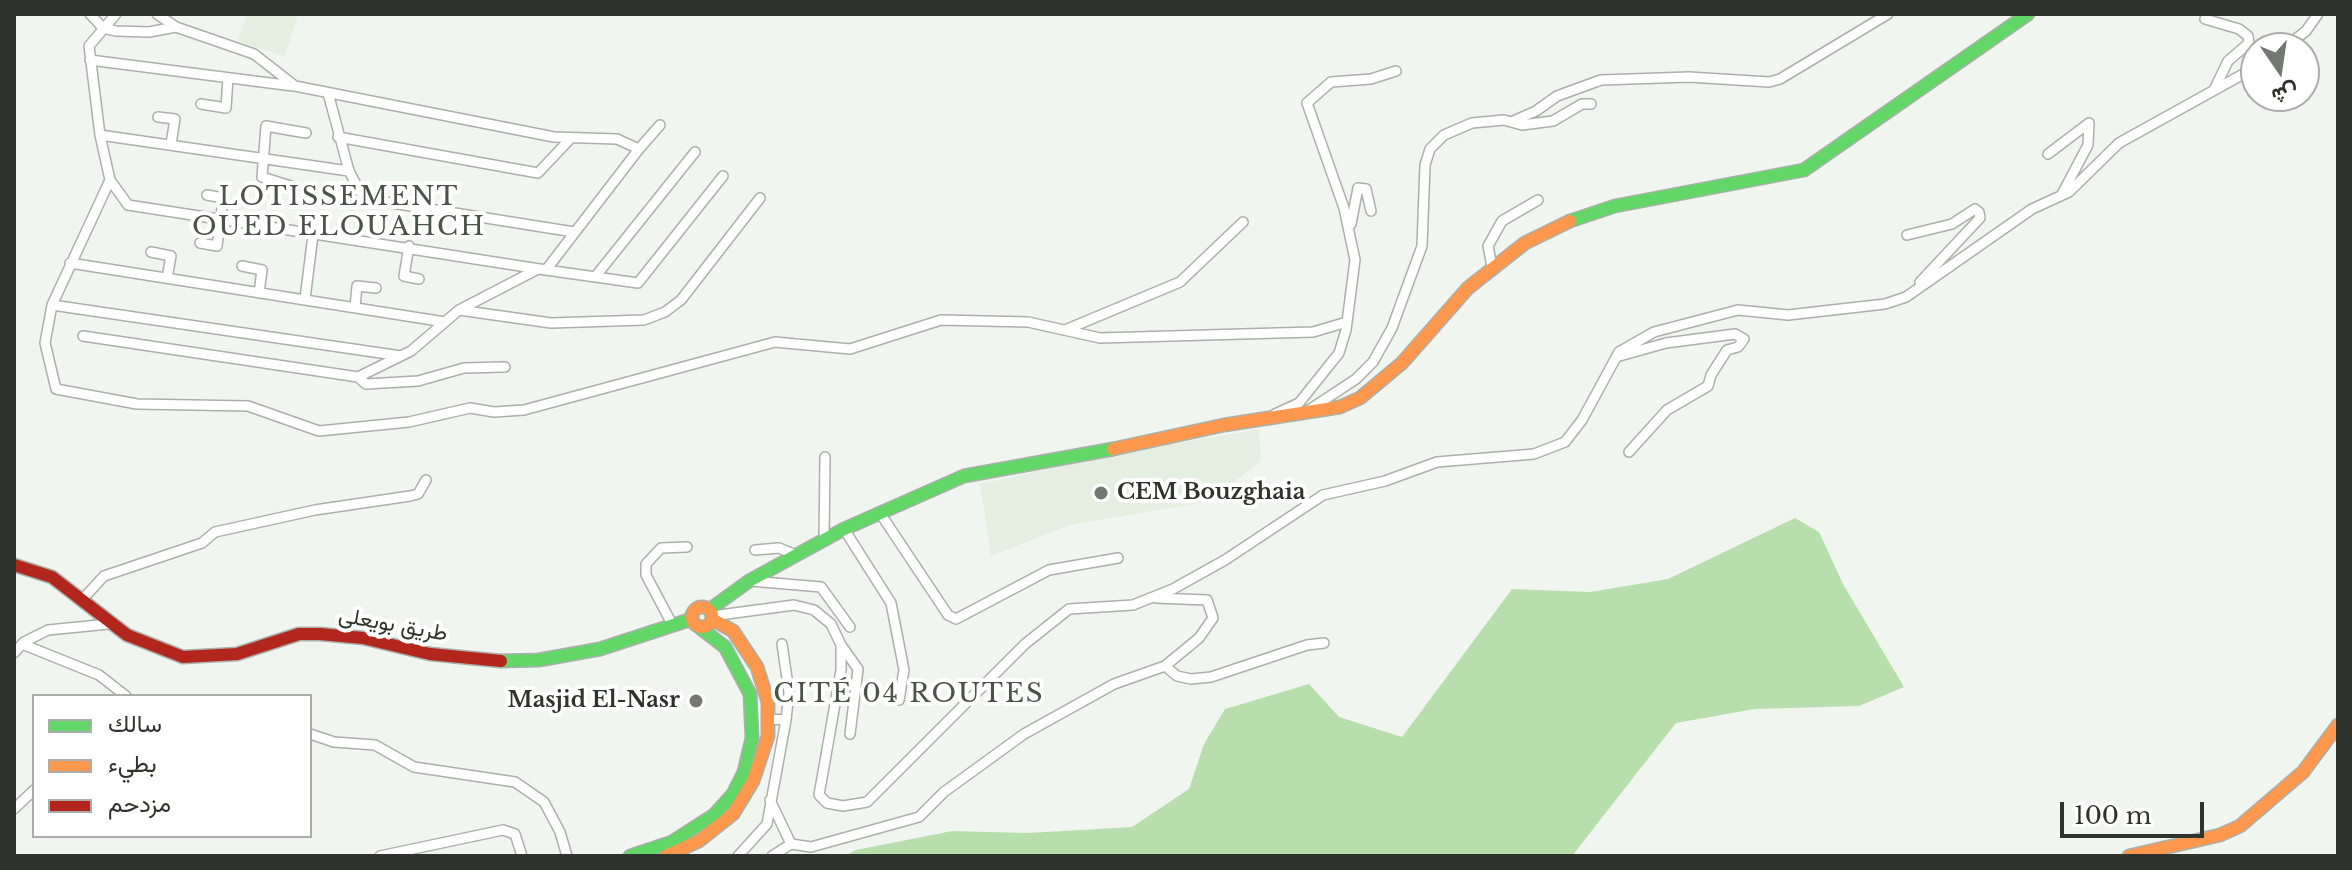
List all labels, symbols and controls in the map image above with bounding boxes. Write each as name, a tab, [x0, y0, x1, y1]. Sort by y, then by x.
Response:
north arrow	[2240, 32, 2320, 112]
text: ش	[2269, 78, 2301, 110]
district label: LOTISSEMENT OUED ELOUAHCH	[192, 182, 486, 244]
place label: CEM Bouzghaia	[1117, 480, 1305, 506]
marker: CEM Bouzghaia	[1092, 484, 1110, 502]
street label: طريق بويعلى	[337, 602, 449, 648]
district label: CITÉ 04 ROUTES	[773, 679, 1045, 711]
place label: Masjid El-Nasr	[507, 688, 680, 714]
marker: Masjid El-Nasr	[687, 692, 705, 710]
legend	[32, 694, 312, 838]
text: سالك	[108, 709, 162, 738]
text: بطيء	[108, 749, 157, 778]
scale bar	[2064, 786, 2208, 836]
text: مزدحم	[108, 789, 171, 818]
text: 100 m	[2074, 801, 2152, 830]

